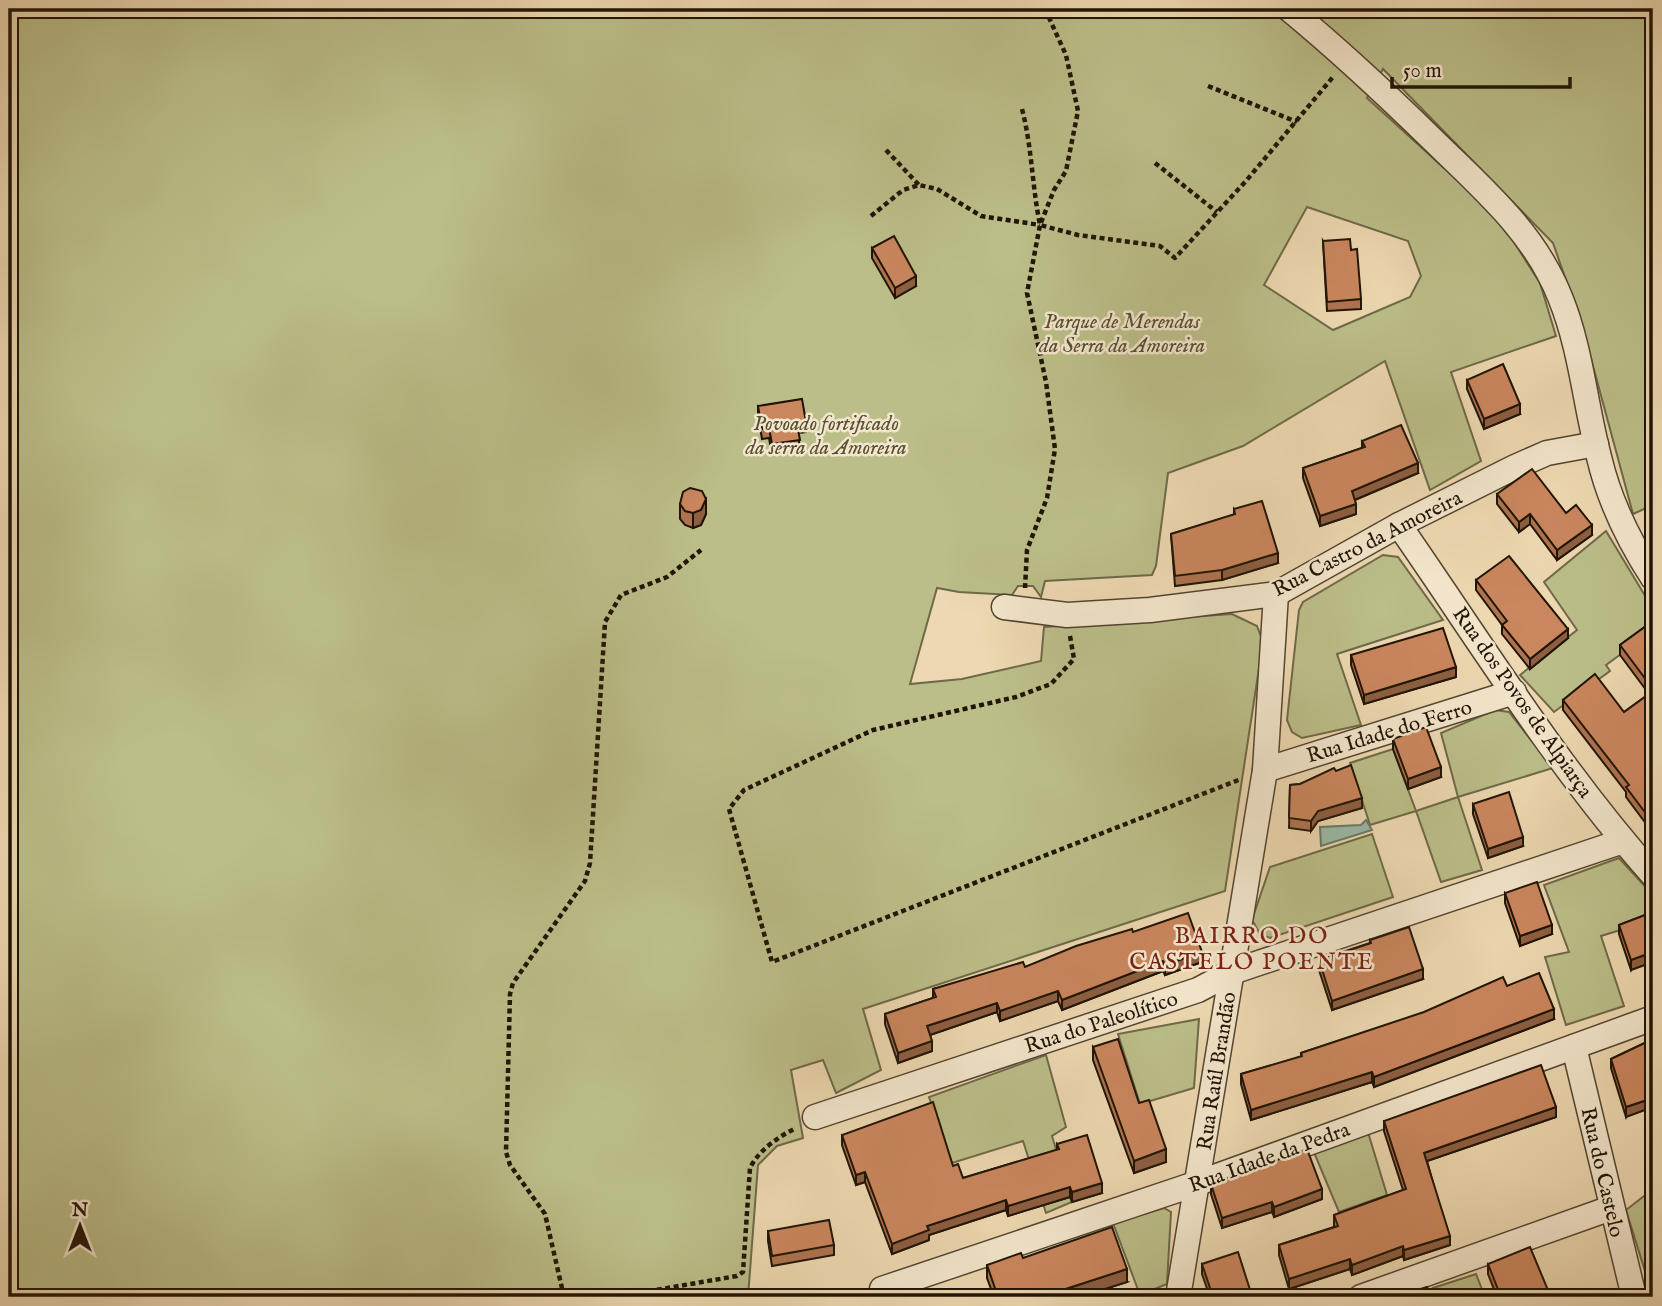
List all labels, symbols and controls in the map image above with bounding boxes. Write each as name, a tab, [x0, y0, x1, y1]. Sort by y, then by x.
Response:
scale bar	[1392, 46, 1571, 90]
text: 50 m	[1403, 58, 1442, 85]
park label: Parque de Merendas da Serra da Amoreira	[1038, 309, 1205, 360]
park label: Povoado fortificado da serra da Amoreira	[744, 411, 907, 462]
street label: Rua Castro da Amoreira	[1268, 484, 1468, 604]
street label: Rua dos Povos de Alpiarça	[1446, 602, 1599, 804]
street label: Rua Idade do Ferro	[1303, 694, 1475, 770]
district label: BAIRRO DO CASTELO POENTE	[1129, 922, 1375, 977]
street label: Rua do Paleolítico	[1021, 986, 1181, 1061]
street label: Rua Raúl Brandão	[1192, 990, 1243, 1152]
street label: Rua do Castelo	[1573, 1105, 1630, 1240]
street label: Rua Idade da Pedra	[1185, 1116, 1355, 1200]
north arrow	[46, 1190, 116, 1260]
text: N	[71, 1199, 89, 1223]

